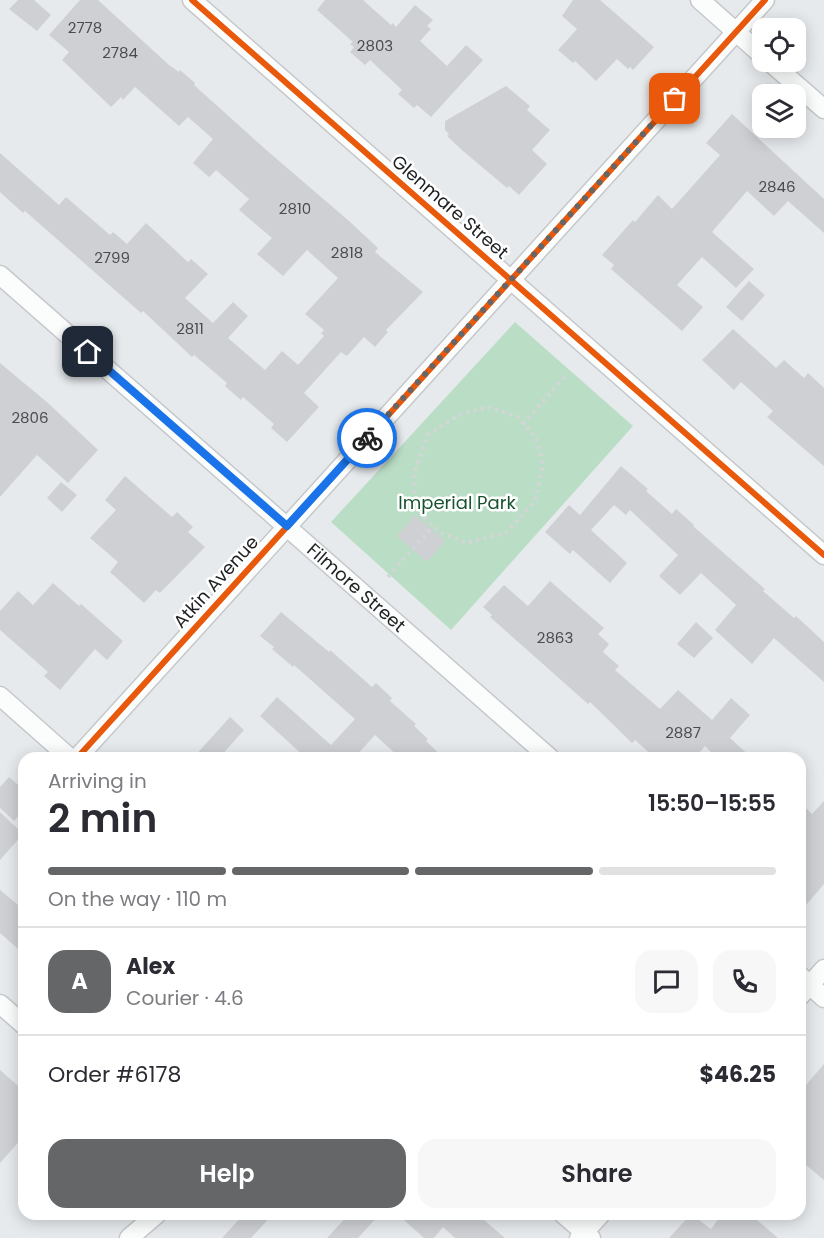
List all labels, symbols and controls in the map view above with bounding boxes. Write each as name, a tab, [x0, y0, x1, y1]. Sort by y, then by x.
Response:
house number: 2778	[68, 17, 102, 38]
map controls	[752, 18, 806, 138]
button: locate	[752, 18, 806, 72]
house number: 2803	[357, 35, 393, 56]
house number: 2784	[102, 42, 138, 63]
pin	[649, 73, 700, 124]
icon: bag	[658, 82, 691, 115]
button: layers	[752, 84, 806, 138]
street label: Glenmare Street	[387, 149, 514, 264]
house number: 2846	[758, 176, 796, 197]
house number: 2810	[279, 198, 311, 219]
house number: 2818	[331, 242, 363, 263]
house number: 2799	[94, 247, 130, 268]
house number: 2811	[176, 318, 204, 339]
pin	[62, 326, 113, 377]
icon: home	[71, 335, 104, 368]
house number: 2806	[11, 407, 49, 428]
courier	[337, 408, 397, 468]
icon: bike	[351, 422, 384, 455]
park label: Imperial Park	[398, 490, 516, 515]
street label: Atkin Avenue	[167, 530, 264, 633]
street label: Filmore Street	[302, 537, 411, 638]
house number: 2863	[537, 627, 573, 648]
house number: 2887	[665, 722, 701, 743]
text: Arriving in	[48, 767, 147, 795]
text: 15:50–15:55	[648, 788, 776, 819]
text: 2 min	[48, 791, 157, 846]
text: On the way · 110 m	[48, 885, 227, 913]
button: chat	[635, 950, 698, 1013]
button: phone	[713, 950, 776, 1013]
text: Alex	[126, 951, 175, 982]
text: A	[71, 966, 88, 997]
text: Courier · 4.6	[126, 984, 244, 1012]
text: Order #6178	[48, 1059, 181, 1090]
text: $46.25	[700, 1059, 776, 1090]
button: Help	[48, 1139, 406, 1208]
button: Share	[418, 1139, 776, 1208]

